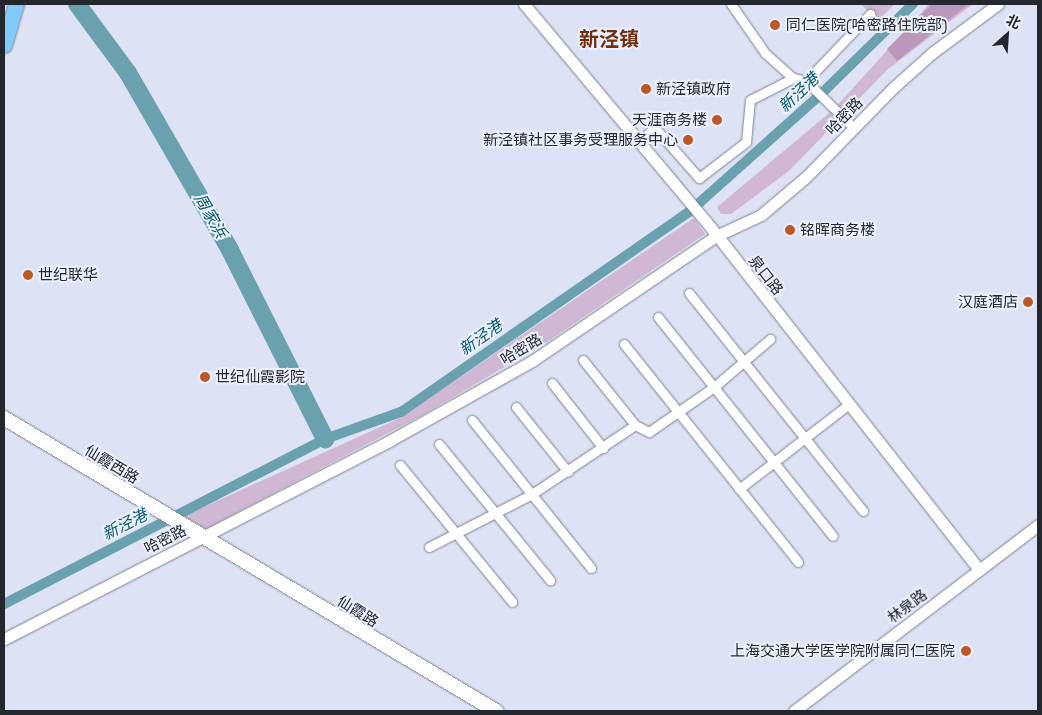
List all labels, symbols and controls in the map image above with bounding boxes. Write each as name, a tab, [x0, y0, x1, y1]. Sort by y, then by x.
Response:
north arrow	[982, 10, 1032, 60]
text: 北	[1003, 10, 1024, 33]
place label: 同仁医院(哈密路住院部)	[786, 16, 947, 34]
marker: 同仁医院(哈密路住院部)	[768, 18, 782, 32]
district label: 新泾镇	[579, 27, 639, 51]
water label: 新泾港	[775, 70, 823, 116]
place label: 新泾镇政府	[656, 80, 731, 98]
marker: 新泾镇政府	[640, 83, 652, 95]
street label: 哈密路	[822, 94, 866, 138]
place label: 天涯商务楼	[632, 111, 707, 129]
marker: 天涯商务楼	[711, 114, 723, 126]
place label: 新泾镇社区事务受理服务中心	[483, 131, 678, 149]
marker: 新泾镇社区事务受理服务中心	[682, 134, 694, 146]
water label: 周家浜	[190, 190, 230, 242]
place label: 铭晖商务楼	[800, 221, 875, 239]
marker: 铭晖商务楼	[784, 224, 796, 236]
street label: 泉口路	[745, 252, 787, 298]
place label: 世纪联华	[38, 266, 98, 284]
marker: 世纪联华	[22, 269, 34, 281]
place label: 汉庭酒店	[958, 293, 1018, 311]
marker: 汉庭酒店	[1022, 296, 1034, 308]
water label: 新泾港	[456, 316, 506, 360]
street label: 哈密路	[497, 330, 545, 368]
place label: 世纪仙霞影院	[215, 368, 305, 386]
marker: 世纪仙霞影院	[199, 371, 211, 383]
street label: 仙霞西路	[82, 441, 142, 487]
water label: 新泾港	[99, 506, 151, 544]
street label: 哈密路	[141, 521, 189, 557]
street label: 林泉路	[884, 585, 930, 627]
street label: 仙霞路	[334, 591, 382, 631]
place label: 上海交通大学医学院附属同仁医院	[730, 642, 955, 660]
marker: 上海交通大学医学院附属同仁医院	[959, 644, 973, 658]

